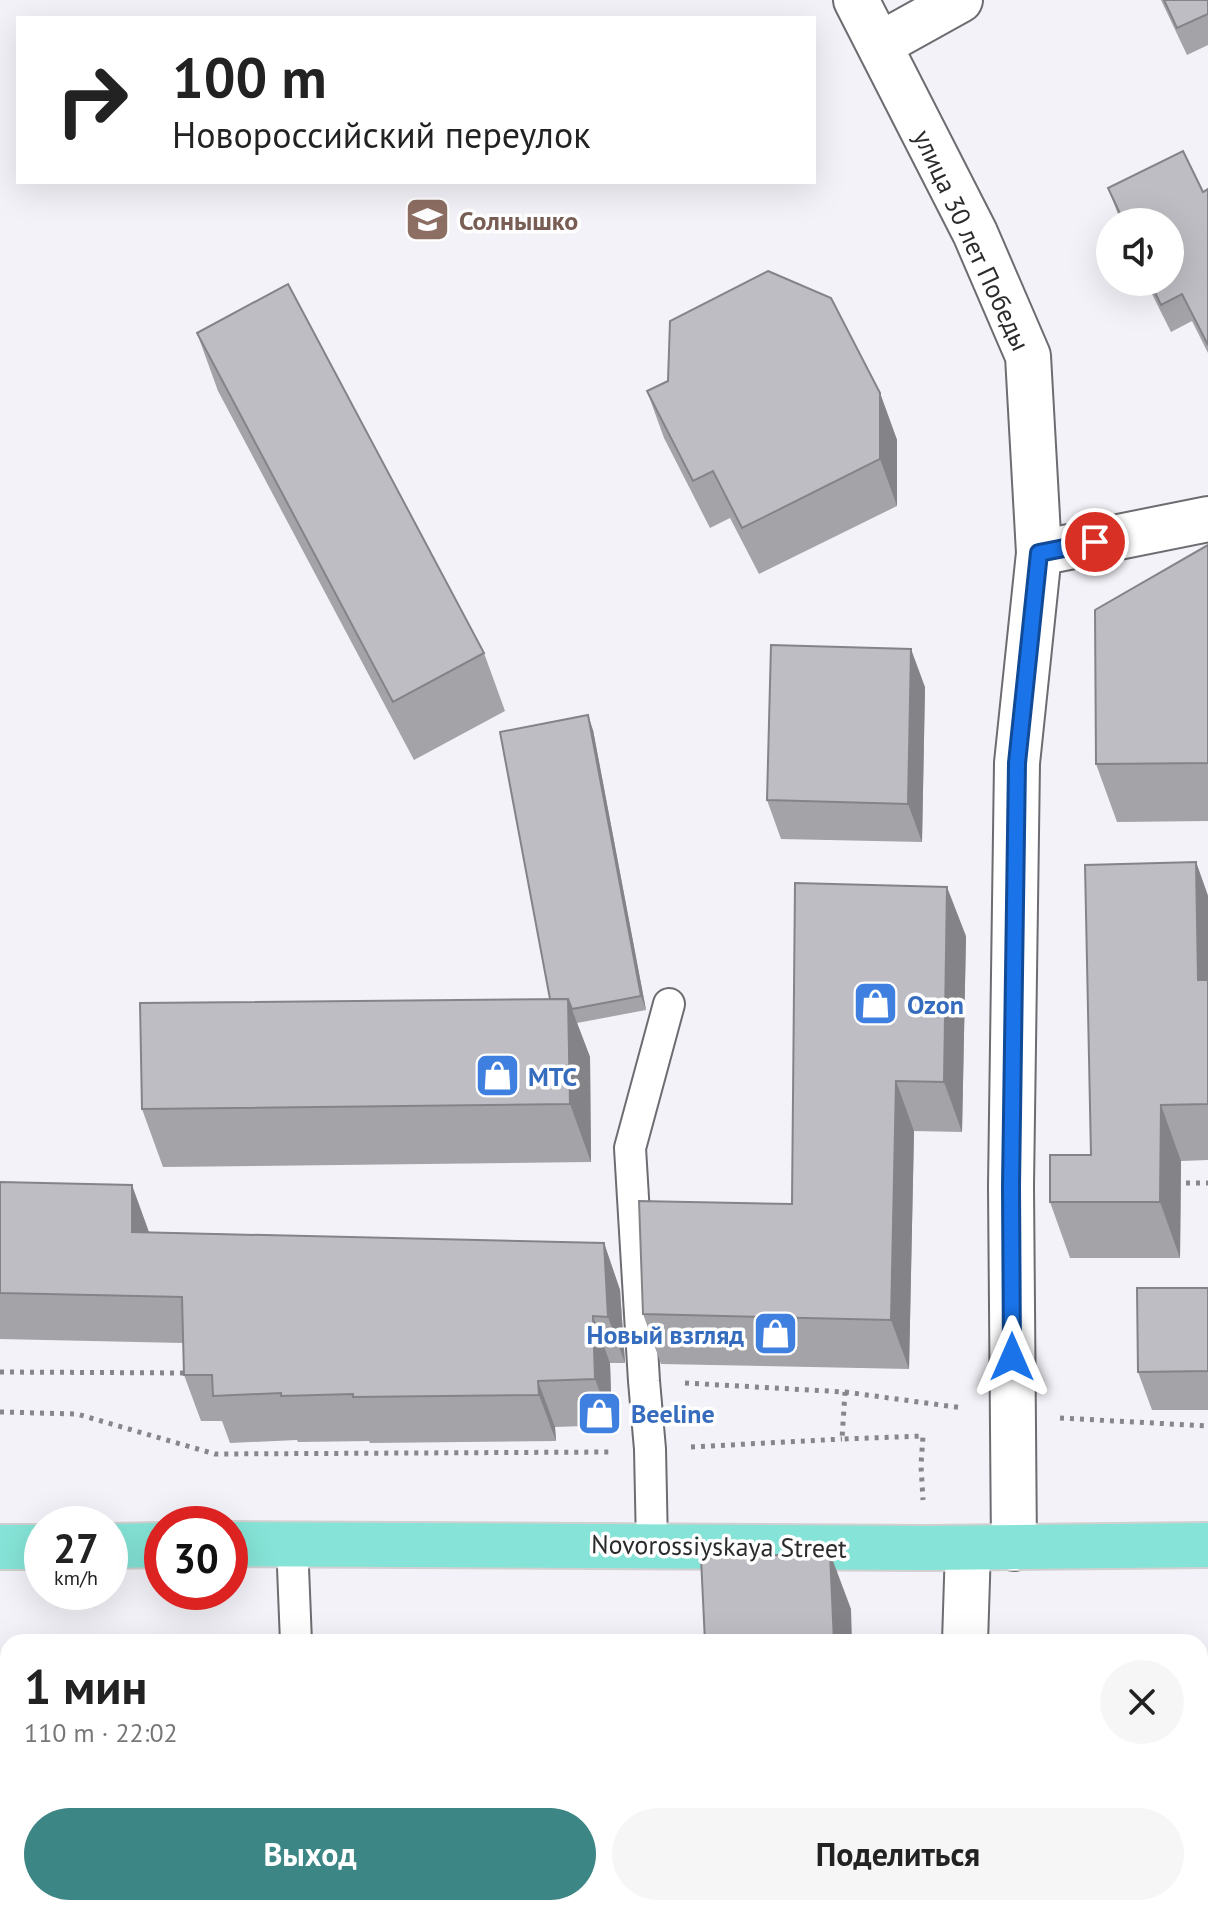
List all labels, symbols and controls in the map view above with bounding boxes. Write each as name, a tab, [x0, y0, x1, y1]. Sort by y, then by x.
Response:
text: 100 m	[172, 41, 327, 113]
icon: right	[40, 48, 144, 152]
text: Новороссийский переулок	[172, 111, 590, 158]
street label: улица 30 лет Победы	[906, 124, 1038, 356]
school or university icon: Солнышко	[404, 196, 452, 244]
place label: Солнышко	[459, 204, 578, 237]
map controls	[1096, 208, 1184, 296]
button: sound	[1096, 208, 1184, 296]
pin	[1061, 508, 1129, 576]
icon: arrive	[1073, 520, 1117, 564]
shop icon: Ozon	[852, 980, 900, 1028]
place label: Ozon	[907, 988, 964, 1021]
shop icon: МТС	[473, 1052, 521, 1100]
place label: МТС	[528, 1060, 577, 1093]
shop icon: Новый взгляд	[751, 1310, 799, 1358]
position arrow	[970, 1315, 1054, 1399]
place label: Новый взгляд	[586, 1318, 744, 1351]
shop icon: Beeline	[576, 1389, 624, 1437]
place label: Beeline	[631, 1397, 715, 1430]
speed limit sign: 30	[144, 1506, 248, 1610]
text: 27	[53, 1522, 99, 1574]
street label: Novorossiyskaya Street	[591, 1527, 847, 1565]
text: km/h	[54, 1565, 98, 1591]
text: 1 мин	[24, 1655, 147, 1717]
button: close	[1100, 1660, 1184, 1744]
text: 110 m · 22:02	[24, 1716, 178, 1749]
button: Выход	[24, 1808, 596, 1900]
button: Поделиться	[612, 1808, 1184, 1900]

